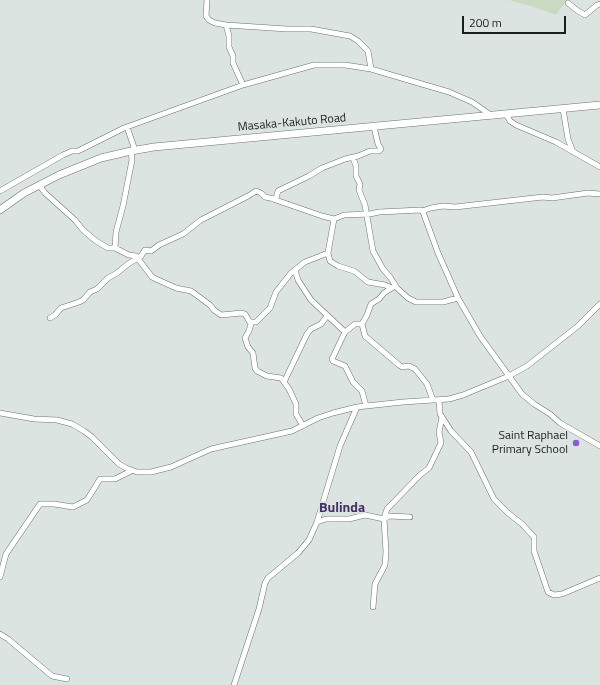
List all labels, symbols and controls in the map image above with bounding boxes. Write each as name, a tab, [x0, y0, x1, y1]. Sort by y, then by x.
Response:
scale bar	[464, 8, 568, 34]
text: 200 m	[469, 13, 502, 32]
street label: Masaka-Kakuto Road	[237, 111, 347, 135]
place label: Saint Raphael Primary School	[492, 429, 568, 457]
marker: Saint Raphael Primary School	[571, 438, 581, 448]
district label: Bulinda	[319, 501, 365, 517]

